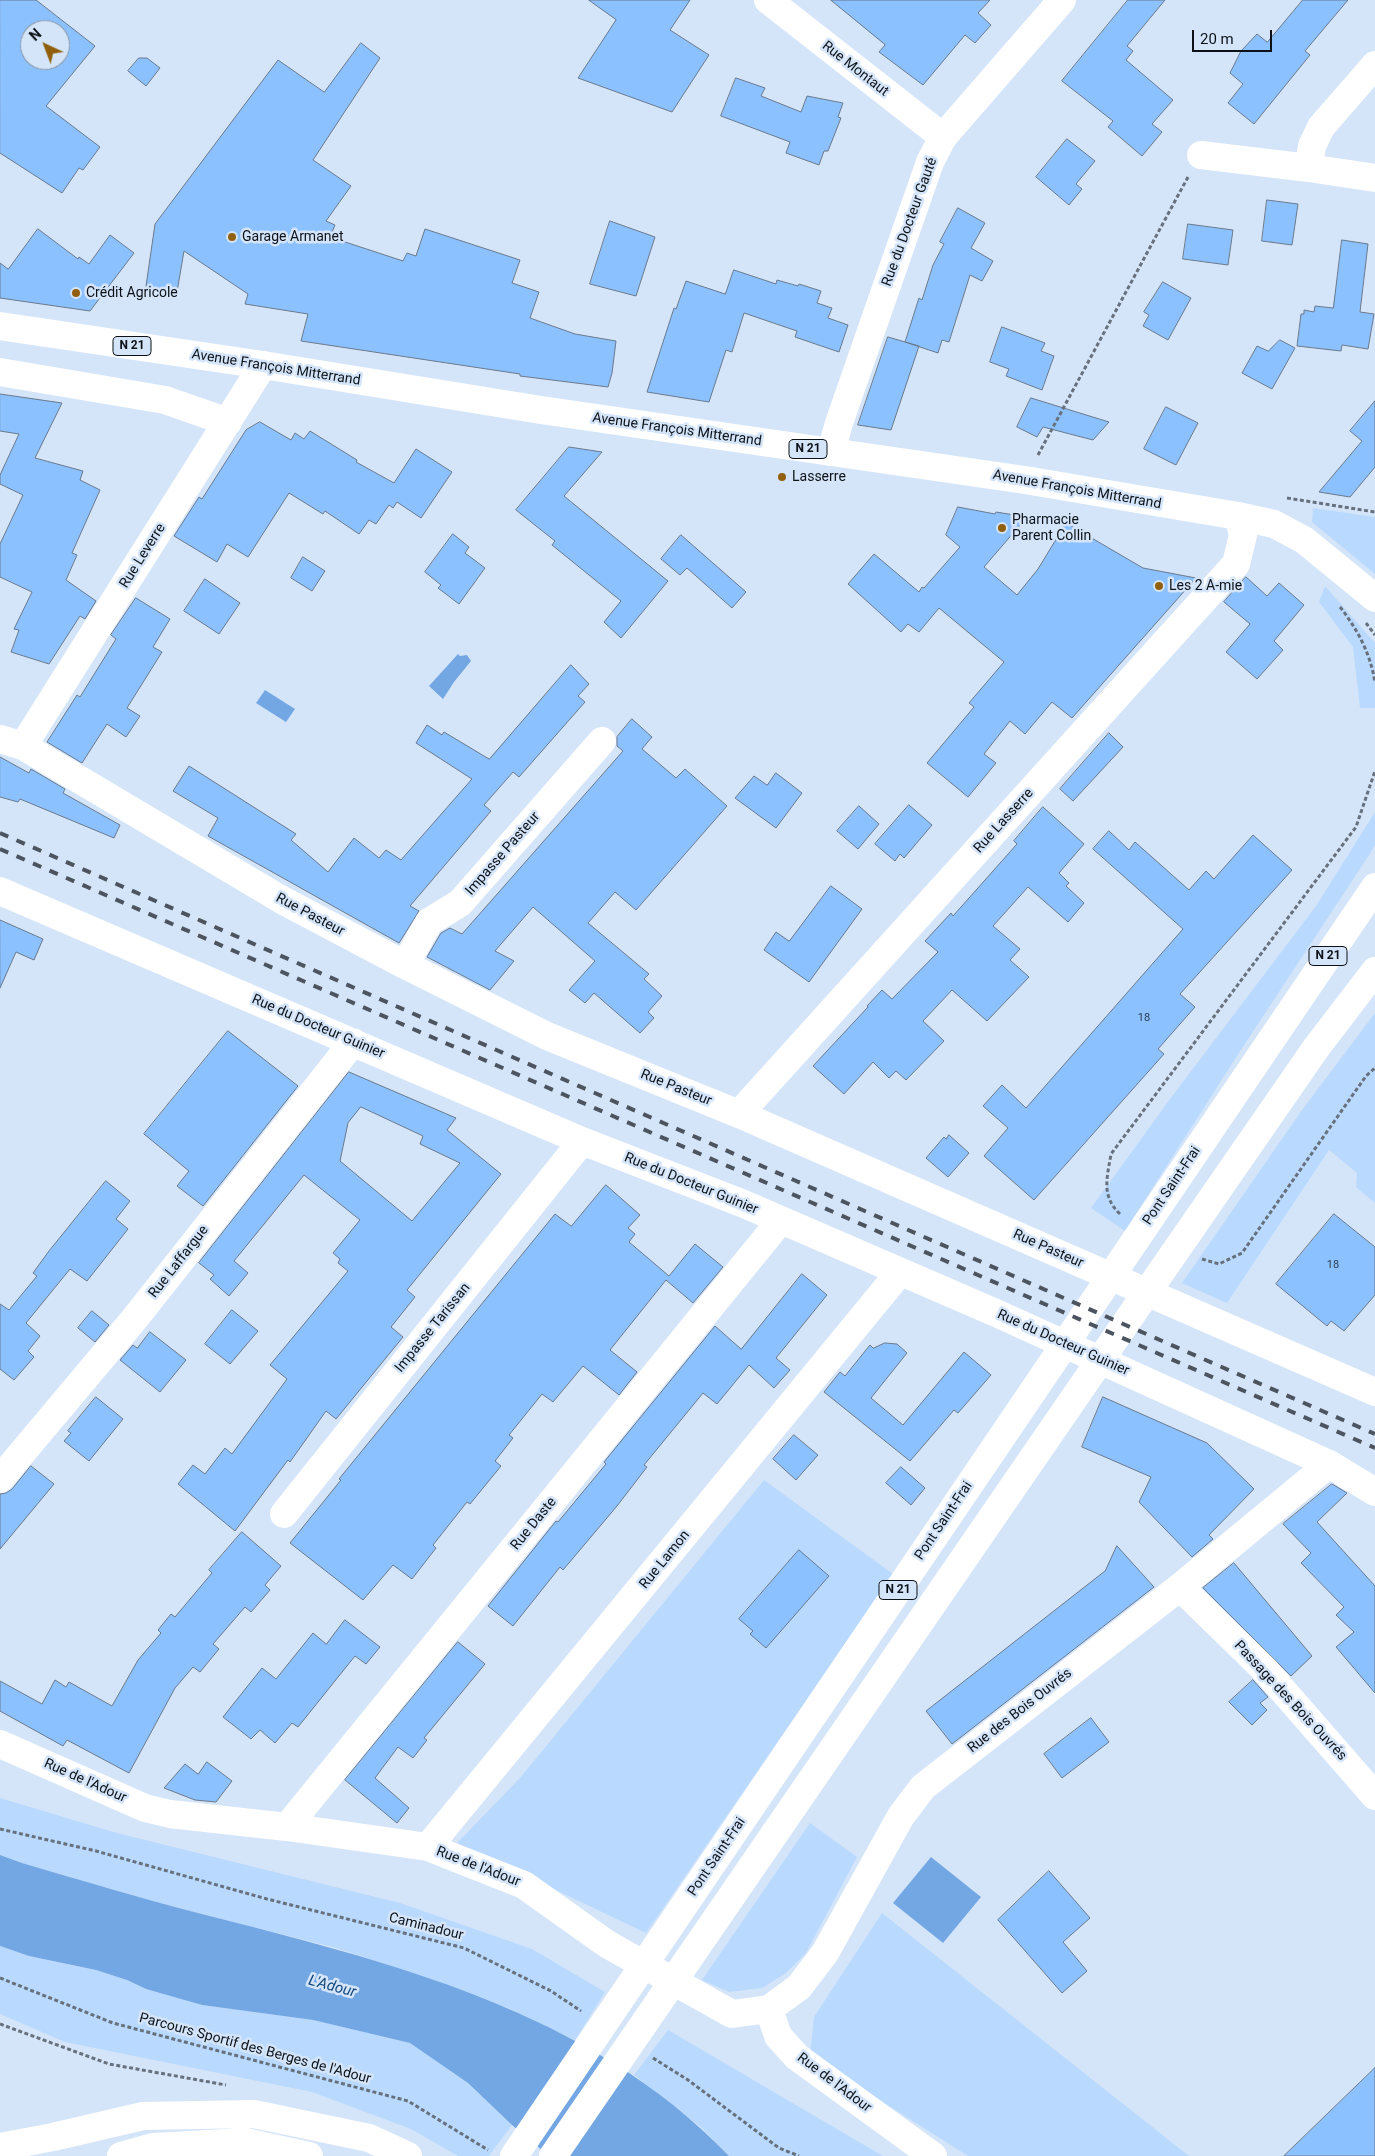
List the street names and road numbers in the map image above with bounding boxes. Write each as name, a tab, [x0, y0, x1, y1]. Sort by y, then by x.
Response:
street label: Rue Montaut	[818, 38, 892, 100]
street label: Rue du Docteur Gauté	[879, 155, 941, 289]
road number: N 21	[113, 336, 151, 356]
street label: Avenue François Mitterrand	[190, 346, 362, 390]
street label: Avenue François Mitterrand	[591, 410, 763, 450]
road number: N 21	[789, 439, 827, 458]
street label: Avenue François Mitterrand	[991, 467, 1163, 513]
street label: Rue Leverre	[117, 521, 169, 591]
street label: Rue Lasserre	[971, 785, 1037, 857]
street label: Impasse Pasteur	[462, 809, 544, 899]
street label: Rue Pasteur	[273, 890, 347, 940]
road number: N 21	[1309, 946, 1347, 966]
street label: Rue du Docteur Guinier	[249, 991, 387, 1063]
street label: Rue Pasteur	[638, 1066, 714, 1110]
street label: Pont Saint-Frai	[1140, 1144, 1204, 1228]
street label: Rue du Docteur Guinier	[622, 1149, 760, 1219]
street label: Rue Laffargue	[145, 1222, 213, 1302]
street label: Rue Pasteur	[1010, 1226, 1086, 1272]
street label: Impasse Tarissan	[392, 1280, 474, 1376]
street label: Rue du Docteur Guinier	[994, 1306, 1132, 1380]
street label: Pont Saint-Frai	[912, 1479, 976, 1563]
street label: Rue Daste	[508, 1494, 560, 1554]
street label: Rue Lamon	[636, 1527, 694, 1593]
road number: N 21	[879, 1580, 917, 1600]
street label: Passage des Bois Ouvrés	[1230, 1638, 1350, 1764]
street label: Rue des Bois Ouvrés	[965, 1665, 1075, 1757]
street label: Rue de l'Adour	[41, 1755, 129, 1807]
street label: Pont Saint-Frai	[685, 1815, 749, 1899]
street label: Rue de l'Adour	[434, 1843, 522, 1891]
street label: Caminadour	[387, 1910, 465, 1944]
street label: Parcours Sportif des Berges de l'Adour	[137, 2010, 373, 2088]
street label: Rue de l'Adour	[794, 2050, 874, 2116]

